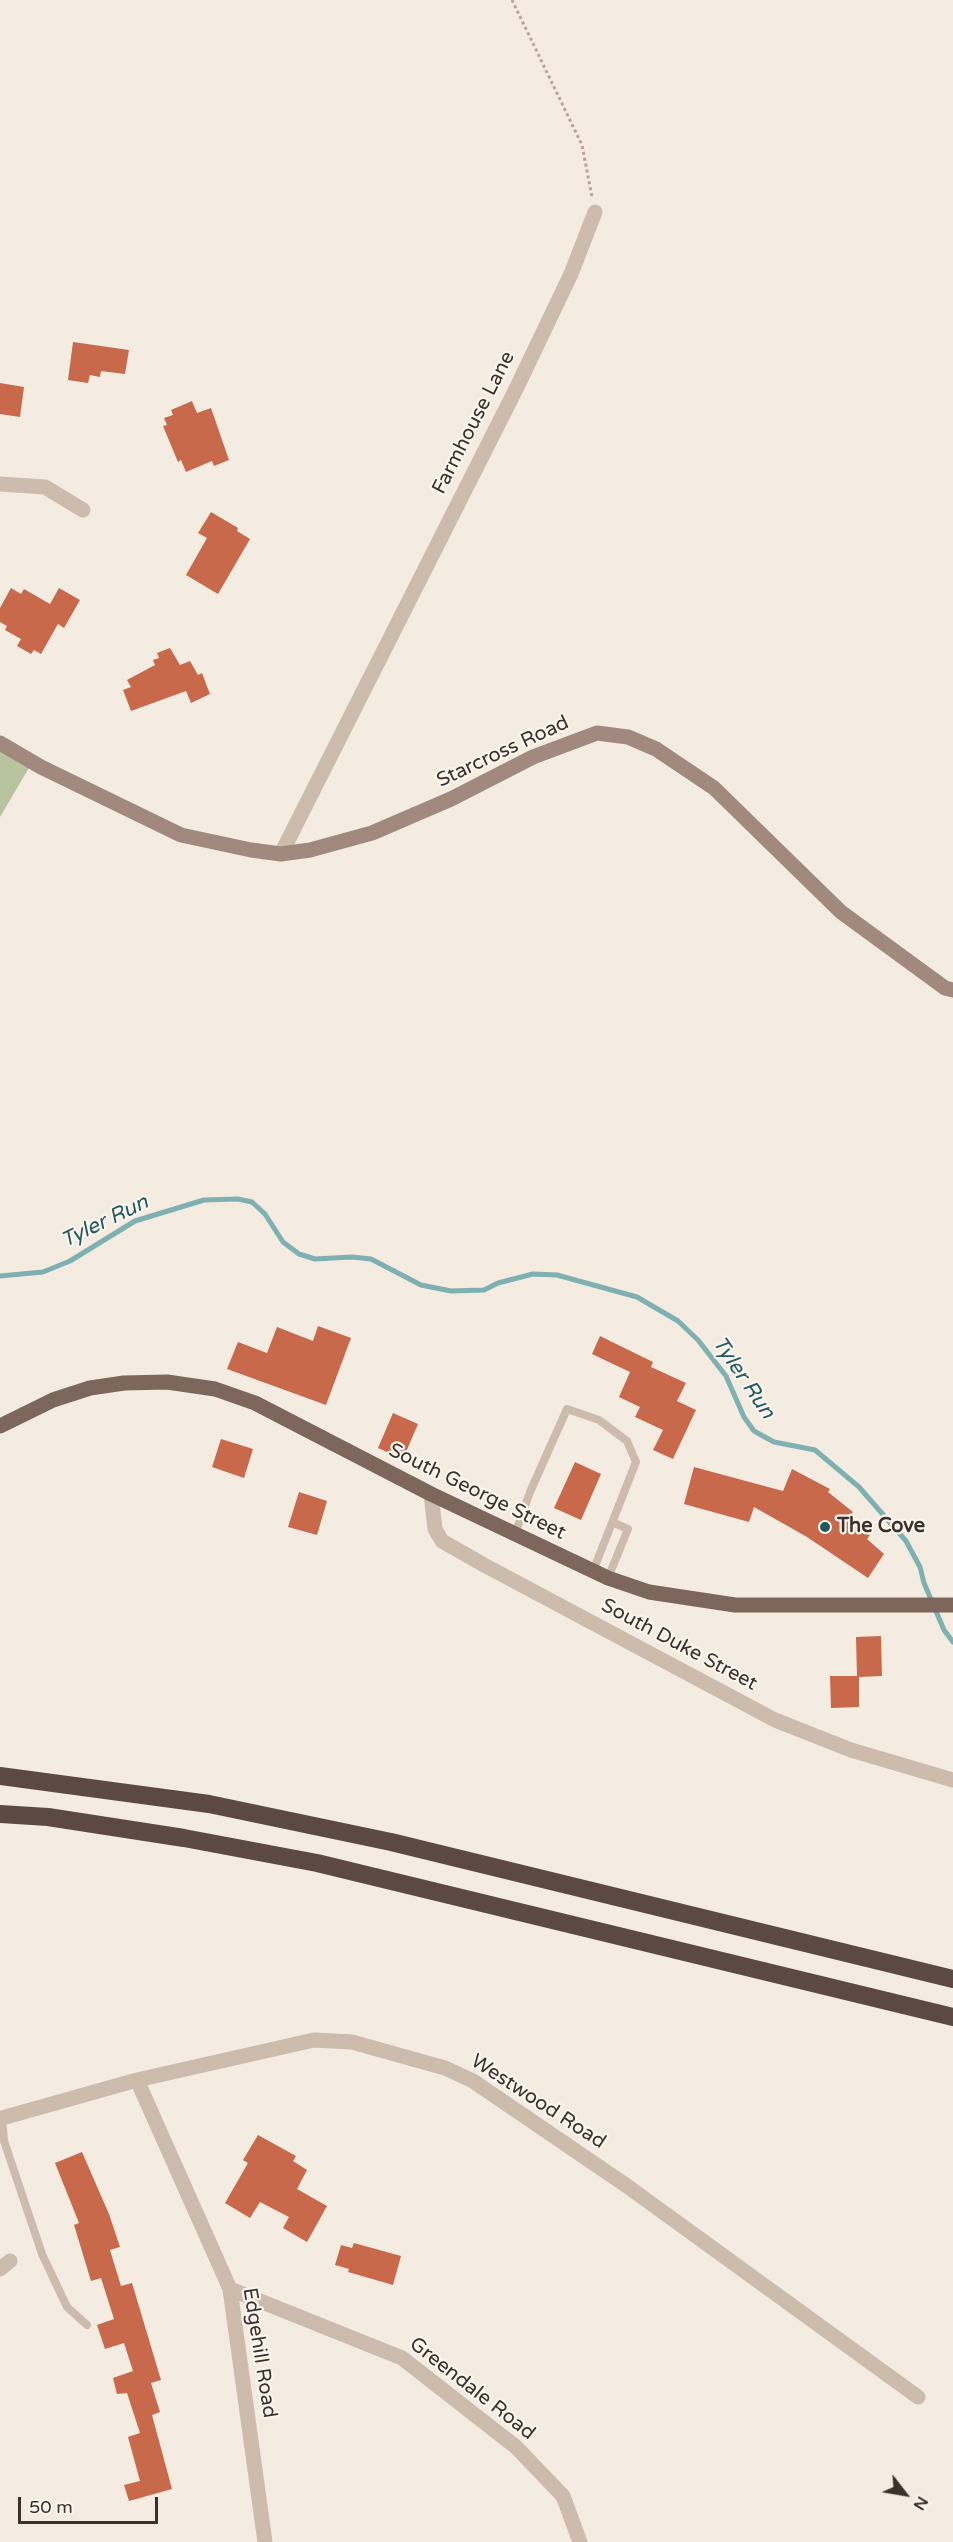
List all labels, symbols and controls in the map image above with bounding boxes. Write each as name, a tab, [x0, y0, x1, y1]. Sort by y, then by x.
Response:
street label: Farmhouse Lane	[428, 348, 520, 498]
street label: Starcross Road	[433, 711, 573, 793]
water label: Tyler Run	[57, 1190, 153, 1254]
water label: Tyler Run	[706, 1332, 780, 1424]
street label: South George Street	[385, 1439, 569, 1545]
place label: The Cove	[837, 1515, 925, 1539]
marker: The Cove	[818, 1520, 832, 1534]
street label: South Duke Street	[597, 1594, 761, 1696]
street label: Westwood Road	[466, 2050, 610, 2154]
street label: Edgehill Road	[237, 2286, 281, 2420]
street label: Greendale Road	[404, 2332, 540, 2446]
north arrow	[875, 2464, 935, 2524]
scale bar	[21, 2485, 160, 2523]
text: N	[909, 2493, 932, 2514]
text: 50 m	[29, 2496, 73, 2518]

